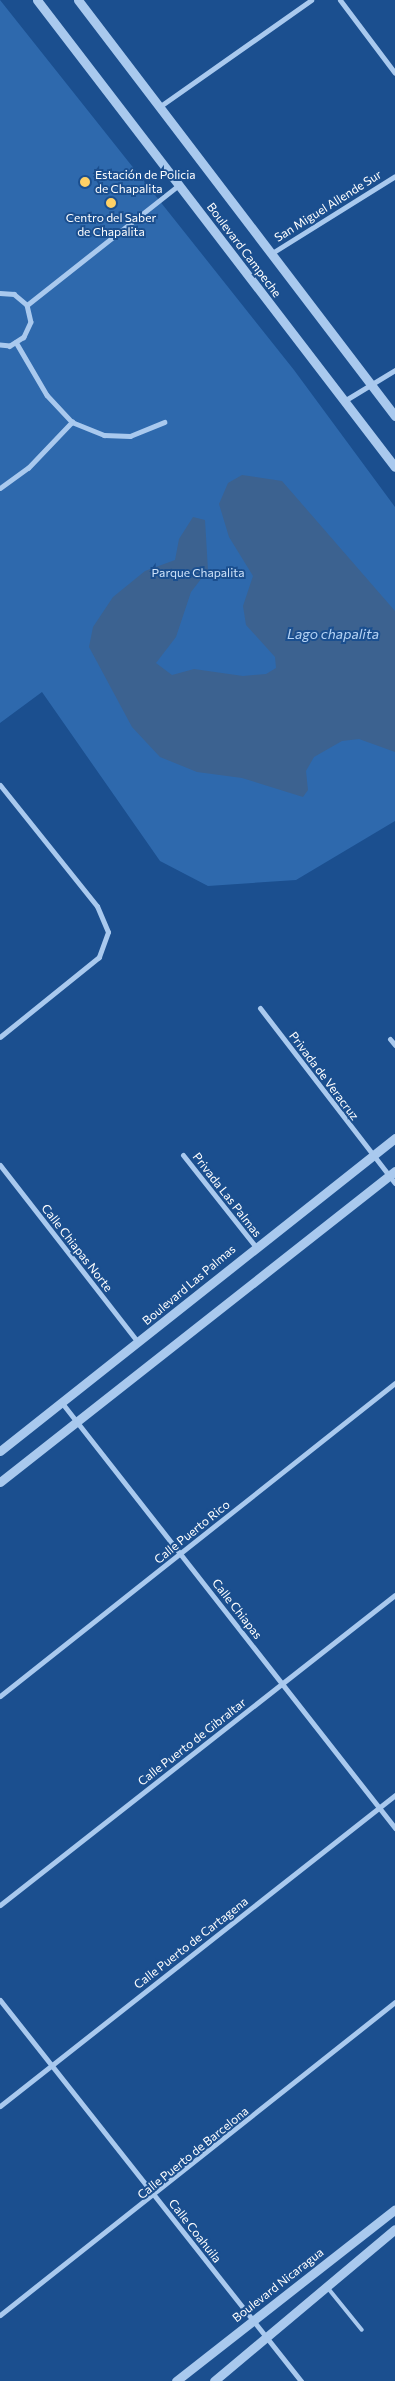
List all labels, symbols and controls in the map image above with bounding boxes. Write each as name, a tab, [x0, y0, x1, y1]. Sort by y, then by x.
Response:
street label: San Miguel Allende Sur	[272, 167, 384, 245]
place label: Estación de Policia de Chapalita	[95, 168, 196, 196]
marker: Estación de Policia de Chapalita	[79, 176, 91, 188]
marker: Centro del Saber de Chapalita	[105, 197, 117, 209]
street label: Boulevard Campeche	[204, 200, 284, 300]
place label: Centro del Saber de Chapalita	[66, 211, 156, 239]
park label: Parque Chapalita	[152, 566, 244, 580]
water label: Lago chapalita	[287, 626, 379, 642]
street label: Privada de Veracruz	[286, 1029, 362, 1123]
street label: Privada Las Palmas	[190, 1150, 264, 1240]
street label: Calle Chiapas Norte	[38, 1201, 116, 1295]
street label: Boulevard Las Palmas	[140, 1242, 238, 1328]
street label: Calle Puerto Rico	[151, 1497, 233, 1567]
street label: Calle Chiapas	[209, 1576, 265, 1642]
street label: Calle Puerto de Gibraltar	[135, 1695, 249, 1789]
street label: Calle Puerto de Cartagena	[131, 1894, 251, 1992]
street label: Calle Puerto de Barcelona	[135, 2104, 251, 2202]
street label: Calle Coahuila	[166, 2196, 224, 2266]
street label: Boulevard Nicaragua	[230, 2245, 326, 2325]

